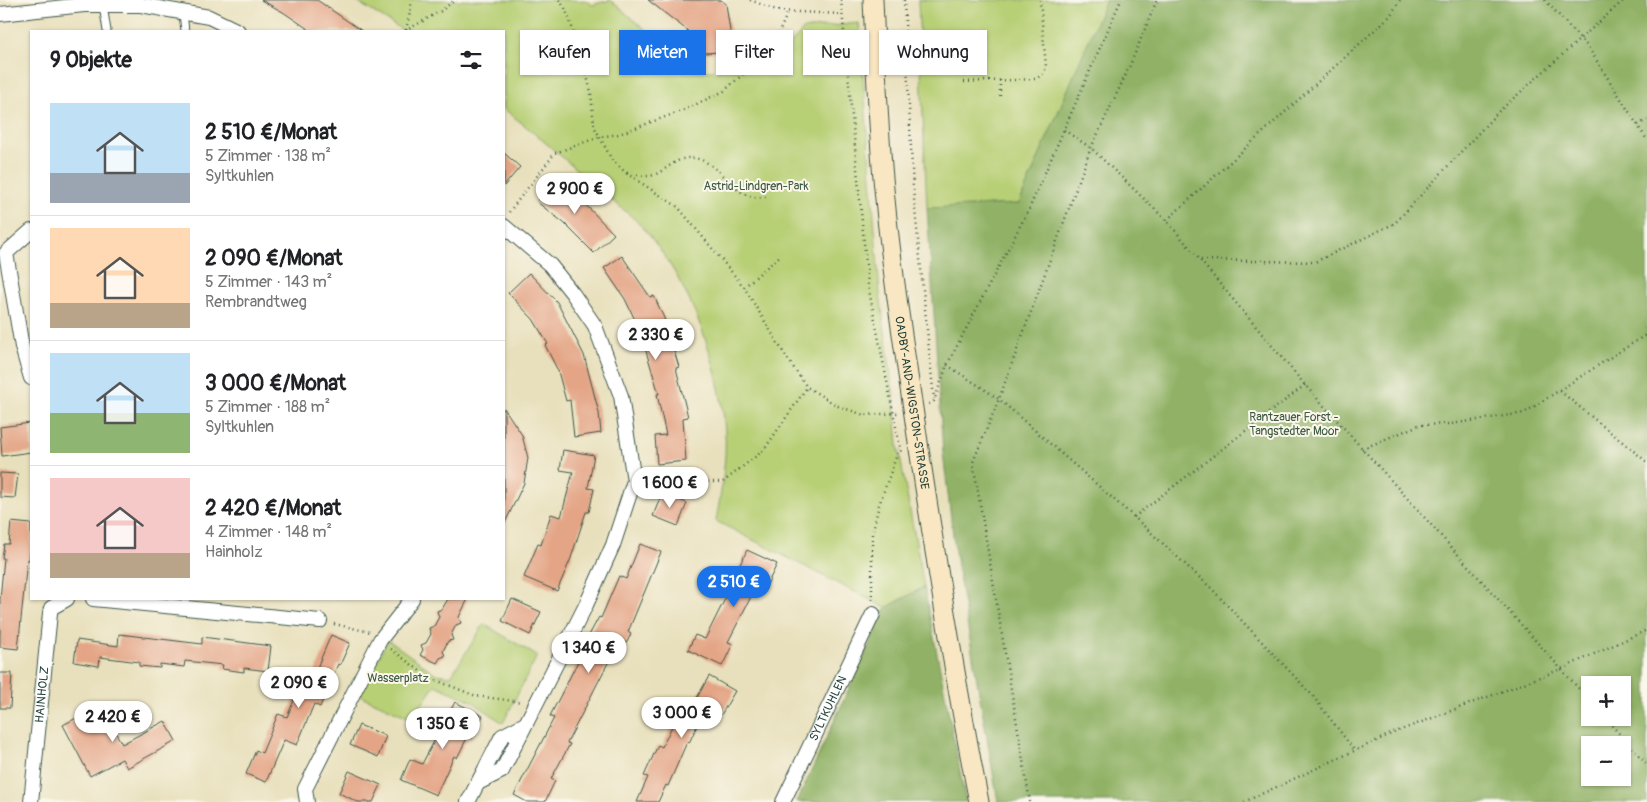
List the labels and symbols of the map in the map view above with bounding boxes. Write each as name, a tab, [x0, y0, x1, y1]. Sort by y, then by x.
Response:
pin: 2 900 €	[529, 172, 621, 215]
park label: Astrid-Lindgren-Park	[703, 179, 809, 194]
street label: OADBY-AND-WIGSTON-STRASSE	[892, 315, 933, 491]
pin: 2 330 €	[610, 318, 702, 361]
park label: Rantzauer Forst - Tangstedter Moor	[1249, 410, 1339, 439]
pin: 1 600 €	[624, 466, 716, 509]
pin: 2 510 €	[688, 566, 780, 608]
pin: 1 340 €	[543, 632, 635, 674]
street label: HAINHOLZ	[31, 665, 52, 724]
pin: 2 090 €	[253, 666, 345, 709]
park label: Wasserplatz	[367, 671, 429, 686]
street label: SYLTKUHLEN	[806, 673, 850, 743]
pin: 3 000 €	[636, 696, 728, 739]
pin: 2 420 €	[67, 700, 159, 743]
pin: 1 350 €	[397, 708, 489, 750]

